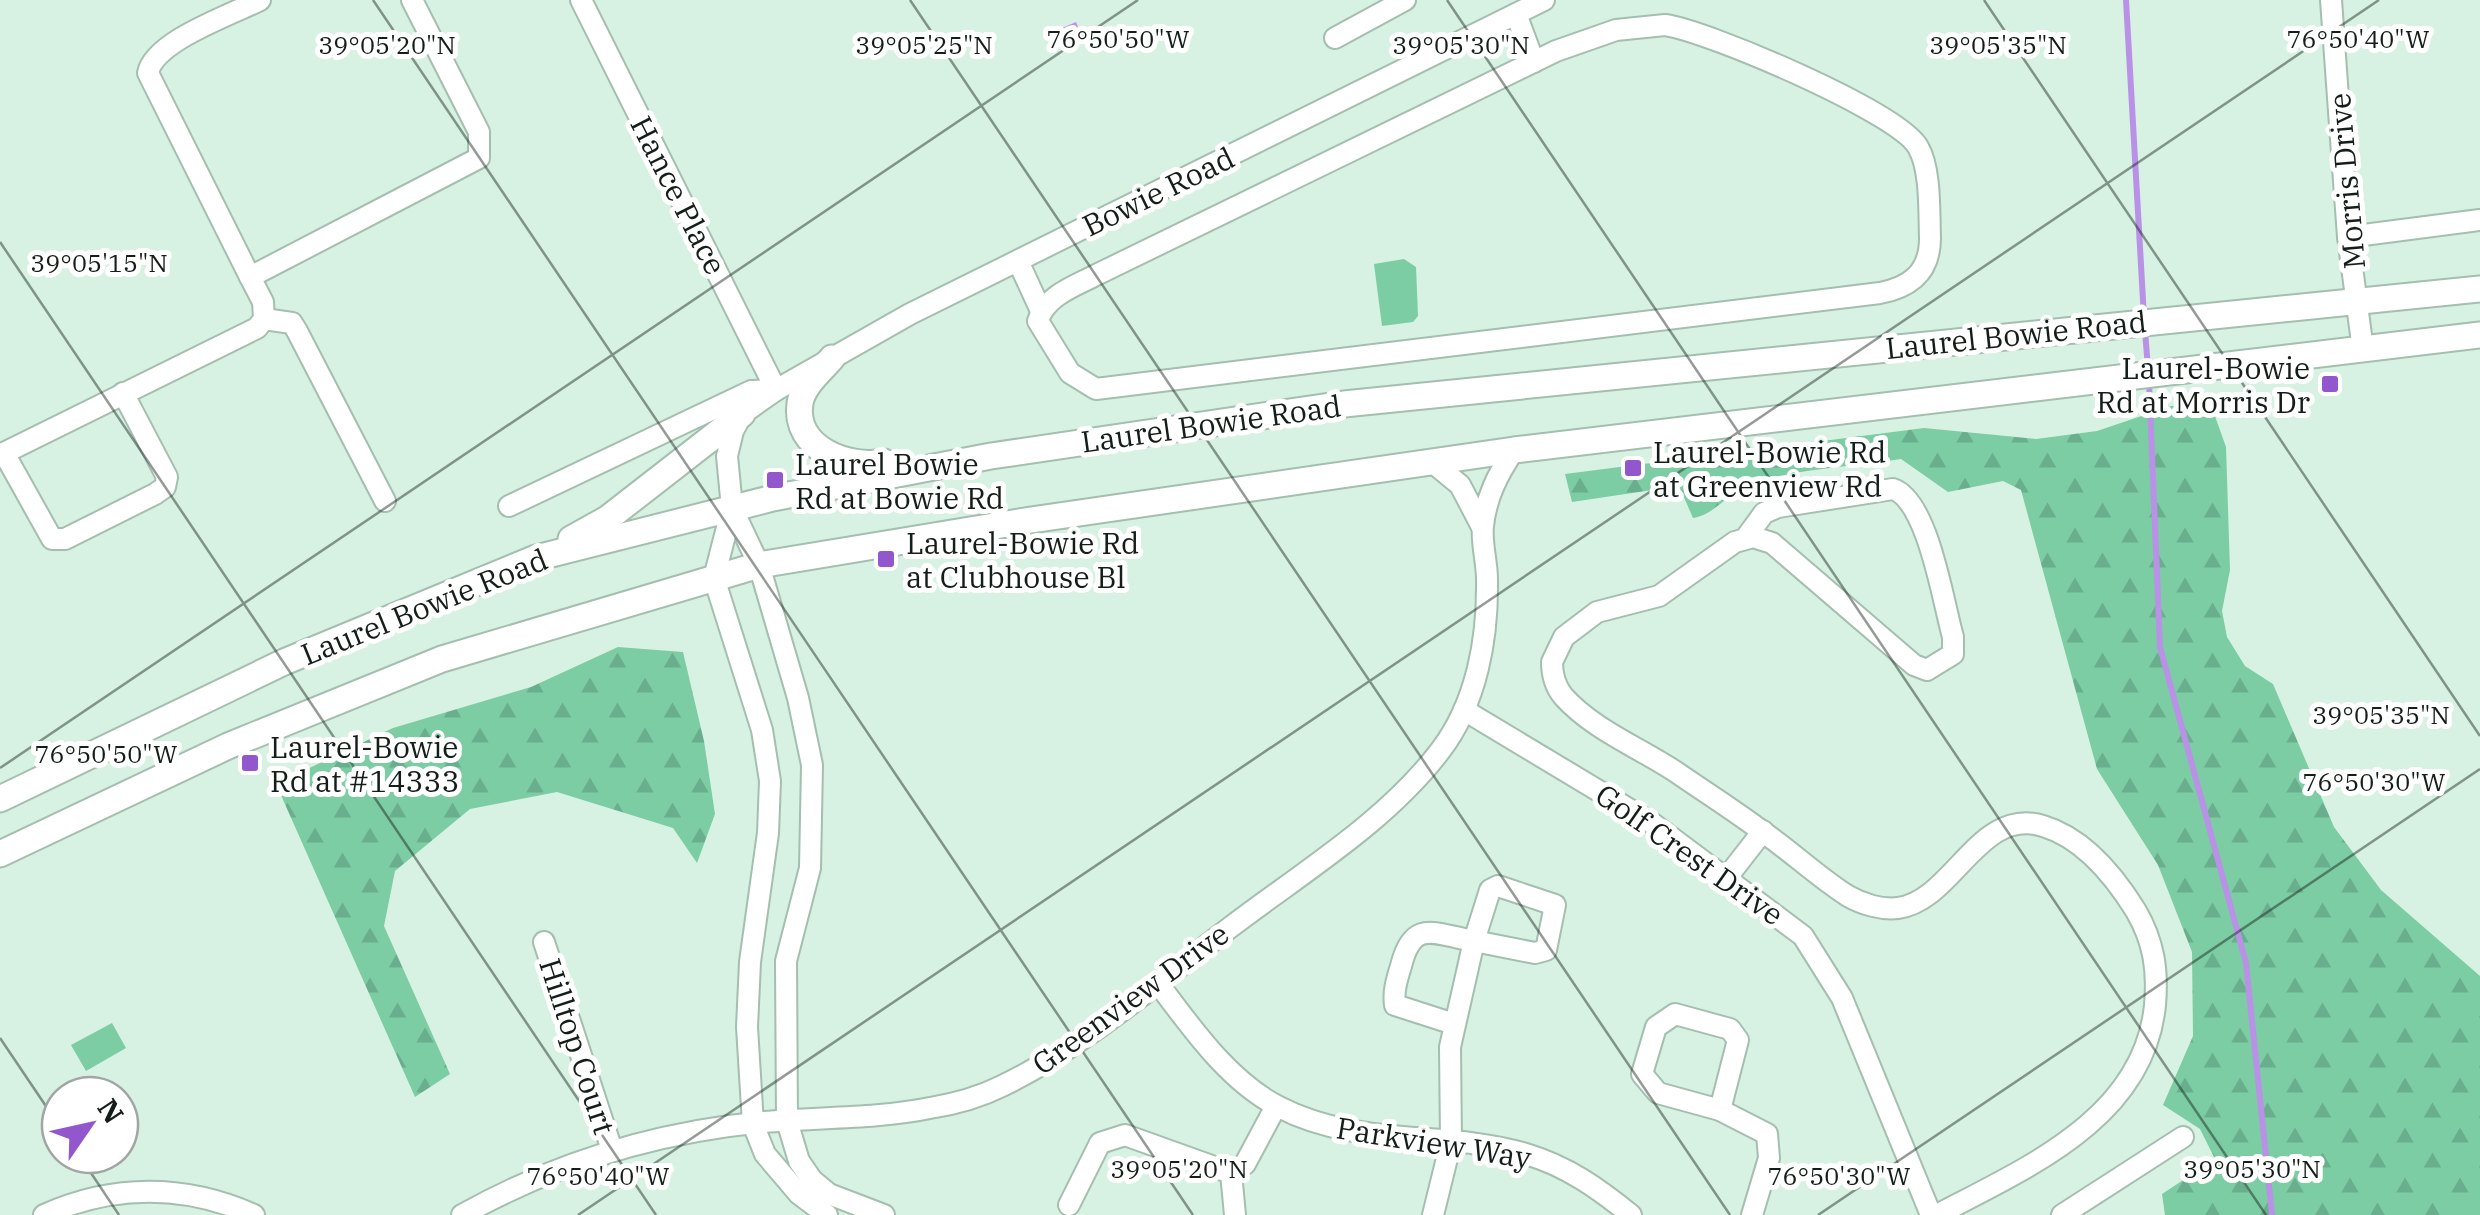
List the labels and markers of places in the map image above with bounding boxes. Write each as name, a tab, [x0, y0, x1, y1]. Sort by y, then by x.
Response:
place label: Laurel-Bowie Rd at Morris Dr	[2096, 348, 2310, 421]
marker: Laurel-Bowie Rd at Morris Dr	[2319, 373, 2341, 395]
place label: Laurel-Bowie Rd at Greenview Rd	[1653, 432, 1886, 505]
place label: Laurel Bowie Rd at Bowie Rd	[795, 444, 1004, 517]
marker: Laurel-Bowie Rd at Greenview Rd	[1622, 457, 1644, 479]
marker: Laurel Bowie Rd at Bowie Rd	[764, 469, 786, 491]
place label: Laurel-Bowie Rd at Clubhouse Bl	[906, 523, 1139, 596]
marker: Laurel-Bowie Rd at Clubhouse Bl	[875, 548, 897, 570]
place label: Laurel-Bowie Rd at #14333	[270, 727, 459, 800]
marker: Laurel-Bowie Rd at #14333	[239, 752, 261, 774]

